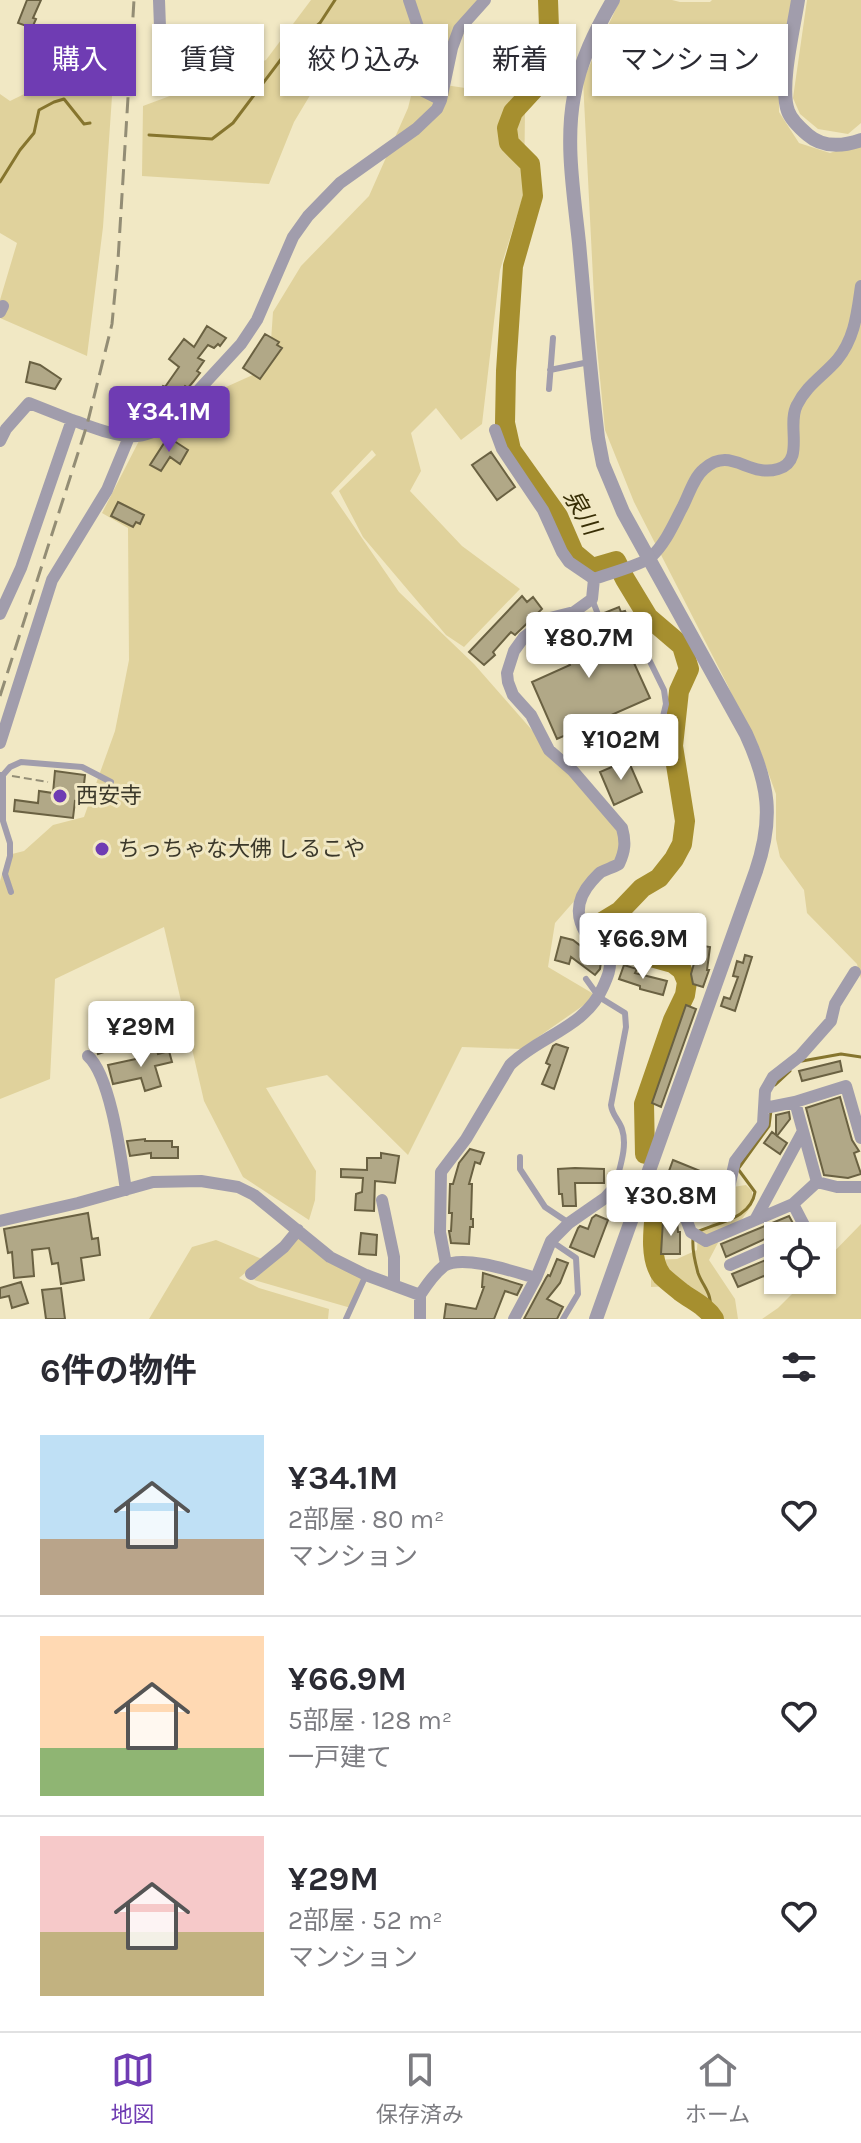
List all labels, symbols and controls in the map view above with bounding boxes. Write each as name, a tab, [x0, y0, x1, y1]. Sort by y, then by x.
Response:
chip: 購入	[24, 24, 136, 96]
chip: 賃貸	[152, 24, 264, 96]
chip: 絞り込み	[280, 24, 448, 96]
chip: 新着	[464, 24, 576, 96]
chip: マンション	[592, 24, 788, 96]
pin: ¥34.1M	[104, 386, 234, 454]
text: ¥34.1M	[127, 396, 211, 427]
water label: 泉川	[558, 484, 608, 542]
pin: ¥80.7M	[524, 612, 654, 680]
text: ¥80.7M	[544, 622, 634, 653]
pin: ¥102M	[565, 714, 677, 782]
text: ¥102M	[581, 724, 661, 755]
place label: 西安寺	[76, 783, 142, 809]
marker: 西安寺	[51, 787, 69, 805]
place label: ちっちゃな大佛 しるこや	[118, 836, 365, 862]
marker: ちっちゃな大佛 しるこや	[93, 840, 111, 858]
pin: ¥66.9M	[578, 913, 708, 981]
text: ¥66.9M	[597, 923, 689, 954]
pin: ¥29M	[94, 1001, 188, 1069]
text: ¥29M	[106, 1011, 176, 1042]
pin: ¥30.8M	[606, 1170, 736, 1238]
text: ¥30.8M	[624, 1180, 718, 1211]
map controls	[764, 1222, 836, 1294]
button: locate	[764, 1222, 836, 1294]
icon: filters	[777, 1345, 821, 1389]
text: 6件の物件	[40, 1351, 197, 1391]
text: ¥34.1M	[288, 1458, 398, 1498]
icon: home	[104, 1467, 200, 1563]
icon: heart	[777, 1493, 821, 1537]
text: 2部屋 · 80 m²	[288, 1504, 444, 1535]
text: マンション	[288, 1541, 418, 1572]
text: ¥66.9M	[288, 1659, 407, 1699]
icon: home	[104, 1668, 200, 1764]
icon: heart	[777, 1694, 821, 1738]
text: 5部屋 · 128 m²	[288, 1705, 452, 1736]
text: 一戸建て	[288, 1742, 392, 1773]
text: ¥29M	[288, 1859, 379, 1899]
icon: home	[104, 1868, 200, 1964]
icon: heart	[777, 1894, 821, 1938]
text: 2部屋 · 52 m²	[288, 1905, 443, 1936]
text: マンション	[288, 1942, 418, 1973]
tab: 地図	[111, 2048, 155, 2128]
tab: 保存済み	[376, 2048, 464, 2128]
tab: ホーム	[685, 2048, 750, 2128]

